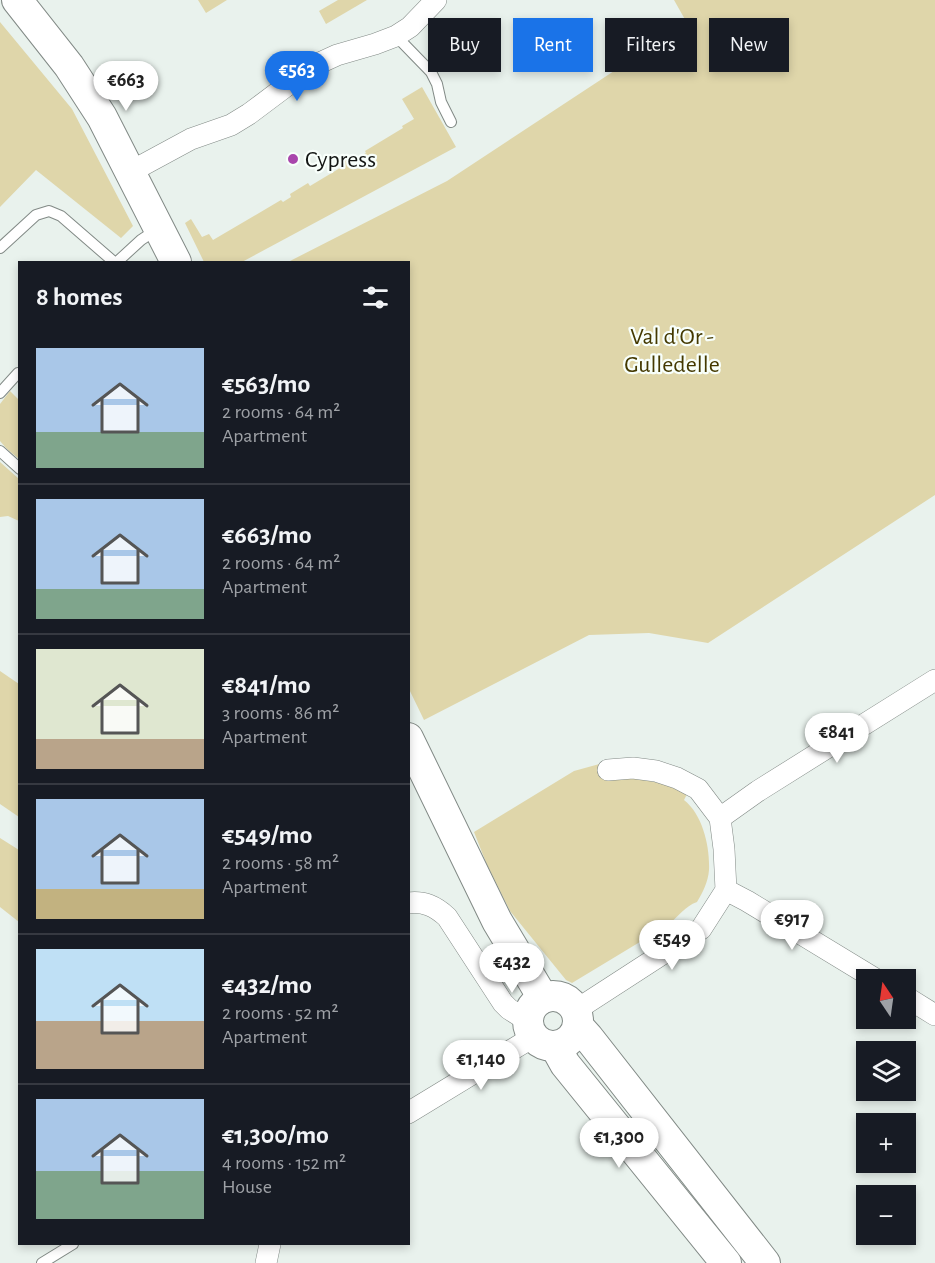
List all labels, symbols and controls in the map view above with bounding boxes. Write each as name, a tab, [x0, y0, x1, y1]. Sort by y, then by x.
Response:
chip: Buy	[428, 18, 501, 72]
chip: Rent	[513, 18, 593, 72]
chip: Filters	[605, 18, 697, 72]
chip: New	[709, 18, 789, 72]
pin: €563	[261, 51, 333, 102]
text: €563	[279, 60, 315, 80]
pin: €663	[90, 61, 162, 112]
text: €663	[107, 70, 145, 90]
place label: Cypress	[305, 148, 376, 172]
marker: Cypress	[286, 152, 300, 166]
icon: filters	[359, 281, 392, 314]
text: 8 homes	[36, 284, 123, 310]
park label: Val d'Or - Gulledelle	[624, 325, 720, 377]
text: €563/mo	[222, 371, 310, 397]
icon: home	[84, 372, 156, 444]
text: 2 rooms · 64 m²	[222, 402, 340, 422]
text: Apartment	[222, 426, 307, 446]
text: €663/mo	[222, 522, 312, 548]
icon: home	[84, 523, 156, 595]
text: 2 rooms · 64 m²	[222, 553, 340, 573]
text: Apartment	[222, 577, 307, 597]
text: €841/mo	[222, 672, 311, 698]
icon: home	[84, 673, 156, 745]
text: 3 rooms · 86 m²	[222, 703, 339, 723]
pin: €841	[801, 713, 873, 764]
text: €841	[819, 722, 855, 742]
text: Apartment	[222, 727, 307, 747]
text: €549/mo	[222, 822, 312, 848]
icon: home	[84, 823, 156, 895]
text: 2 rooms · 58 m²	[222, 853, 339, 873]
text: Apartment	[222, 877, 307, 897]
pin: €917	[756, 900, 828, 951]
text: €917	[775, 909, 809, 929]
pin: €549	[636, 920, 708, 971]
text: €549	[653, 929, 691, 949]
pin: €432	[476, 943, 548, 994]
text: €432	[493, 952, 531, 972]
north arrow	[856, 969, 916, 1029]
map controls	[856, 969, 916, 1245]
text: €432/mo	[222, 972, 312, 998]
icon: home	[84, 973, 156, 1045]
text: 2 rooms · 52 m²	[222, 1003, 339, 1023]
text: Apartment	[222, 1027, 307, 1047]
pin: €1,140	[432, 1040, 530, 1091]
button: layers	[856, 1041, 916, 1101]
text: €1,140	[457, 1049, 505, 1069]
button: +	[856, 1113, 916, 1173]
pin: €1,300	[570, 1118, 668, 1169]
text: €1,300/mo	[222, 1122, 329, 1148]
icon: home	[84, 1123, 156, 1195]
text: €1,300	[594, 1127, 644, 1147]
text: 4 rooms · 152 m²	[222, 1153, 346, 1173]
text: House	[222, 1177, 272, 1197]
button: −	[856, 1185, 916, 1245]

